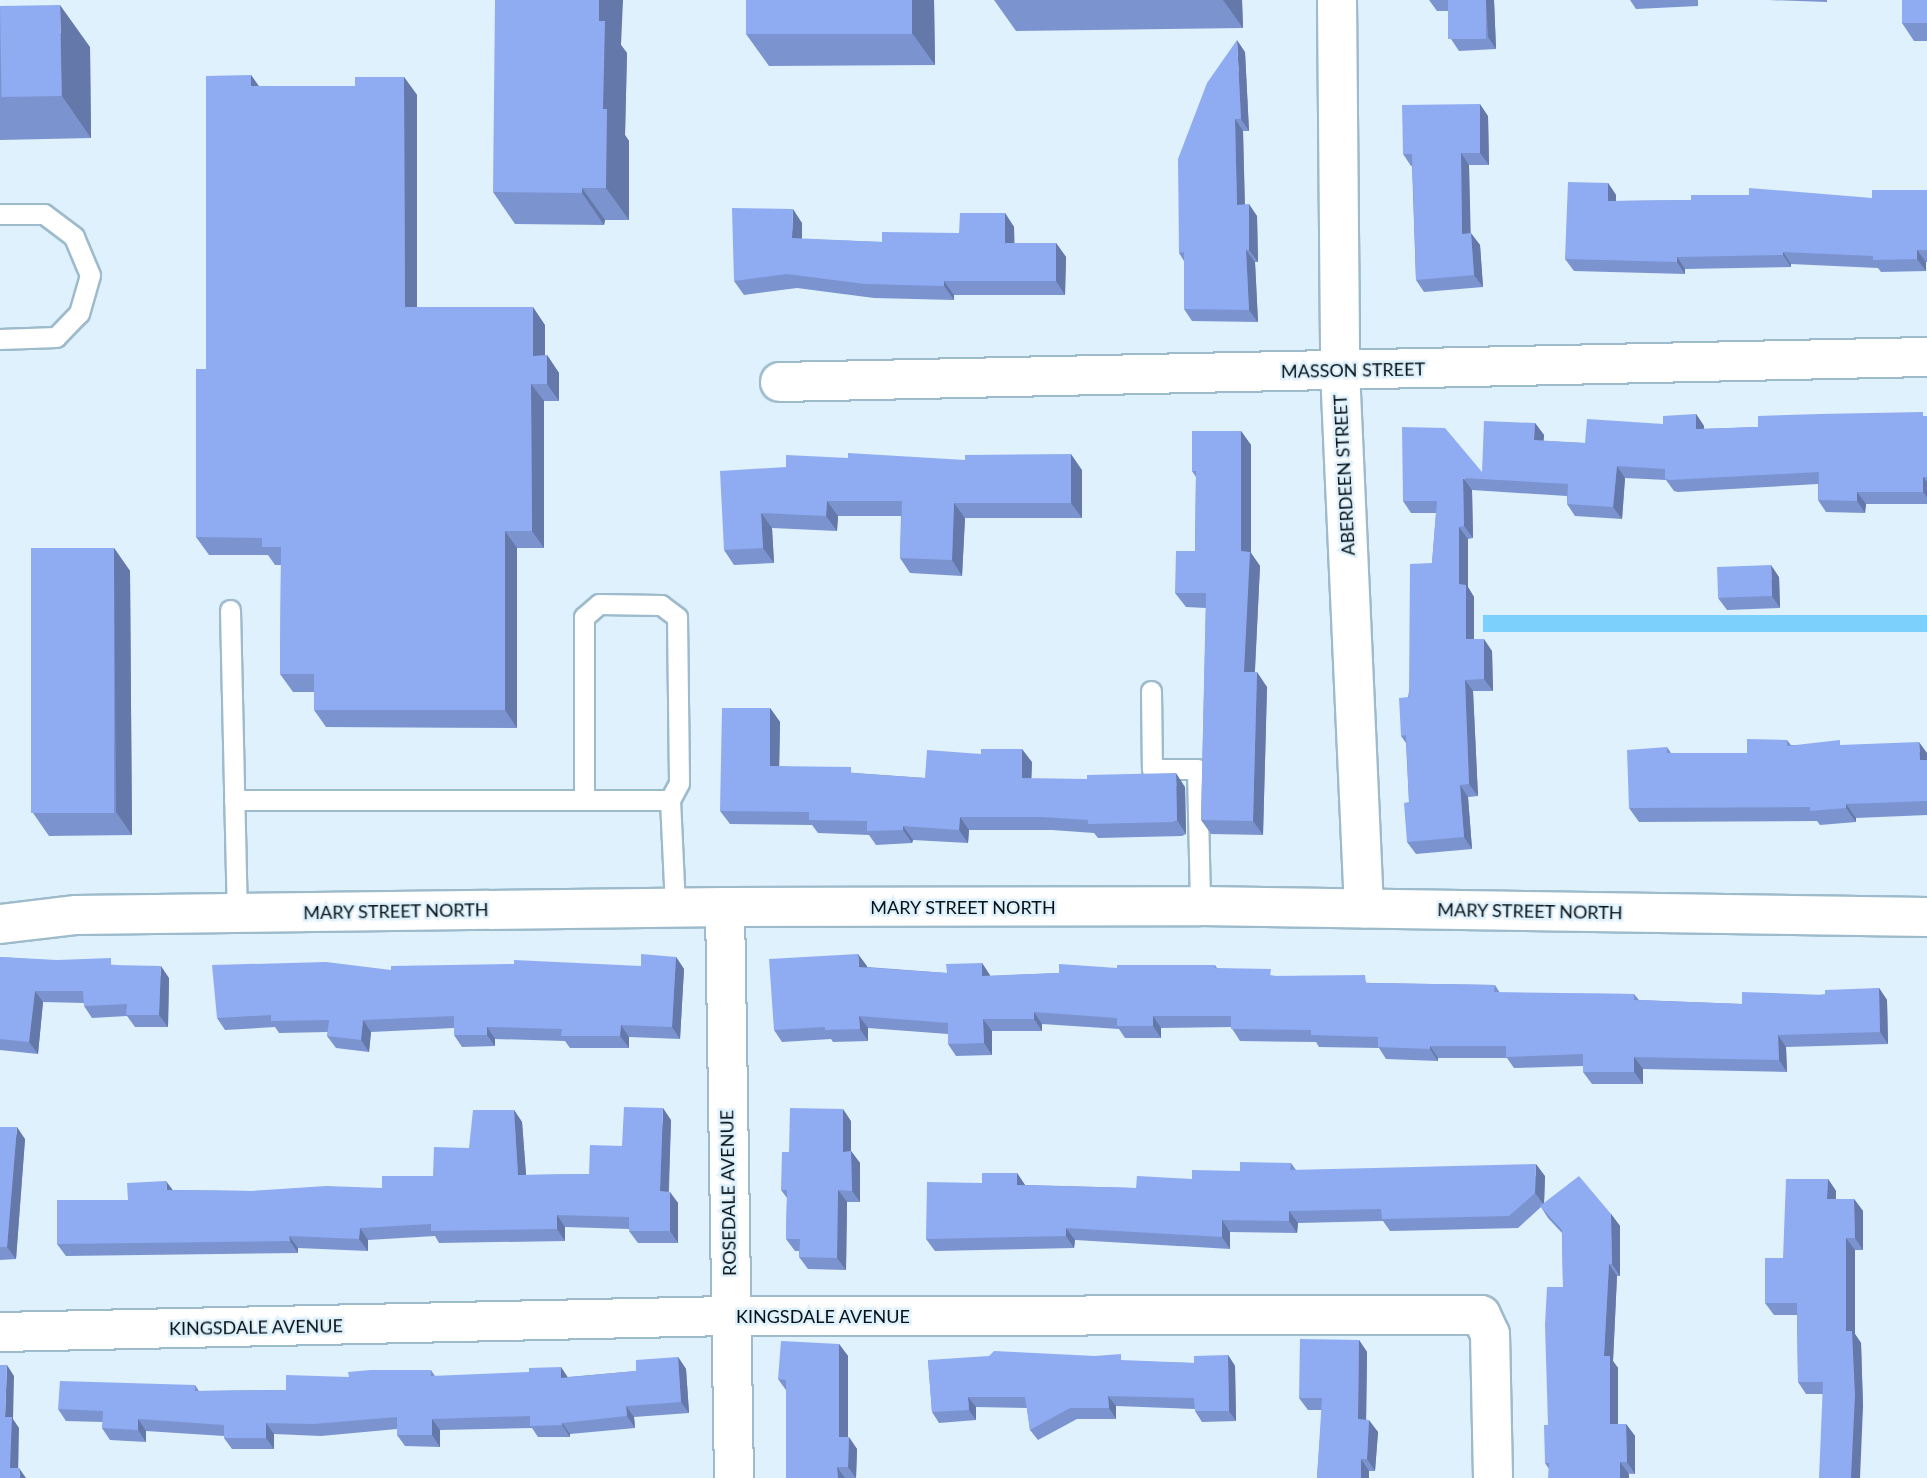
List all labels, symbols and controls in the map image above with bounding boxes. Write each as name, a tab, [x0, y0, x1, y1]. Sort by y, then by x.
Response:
street label: MASSON STREET	[1281, 358, 1425, 382]
street label: ABERDEEN STREET	[1329, 394, 1359, 556]
street label: MARY STREET NORTH	[870, 896, 1056, 918]
street label: MARY STREET NORTH	[303, 899, 489, 923]
street label: MARY STREET NORTH	[1437, 899, 1623, 923]
street label: ROSEDALE AVENUE	[716, 1109, 740, 1277]
street label: KINGSDALE AVENUE	[736, 1305, 910, 1327]
street label: KINGSDALE AVENUE	[169, 1315, 343, 1339]

